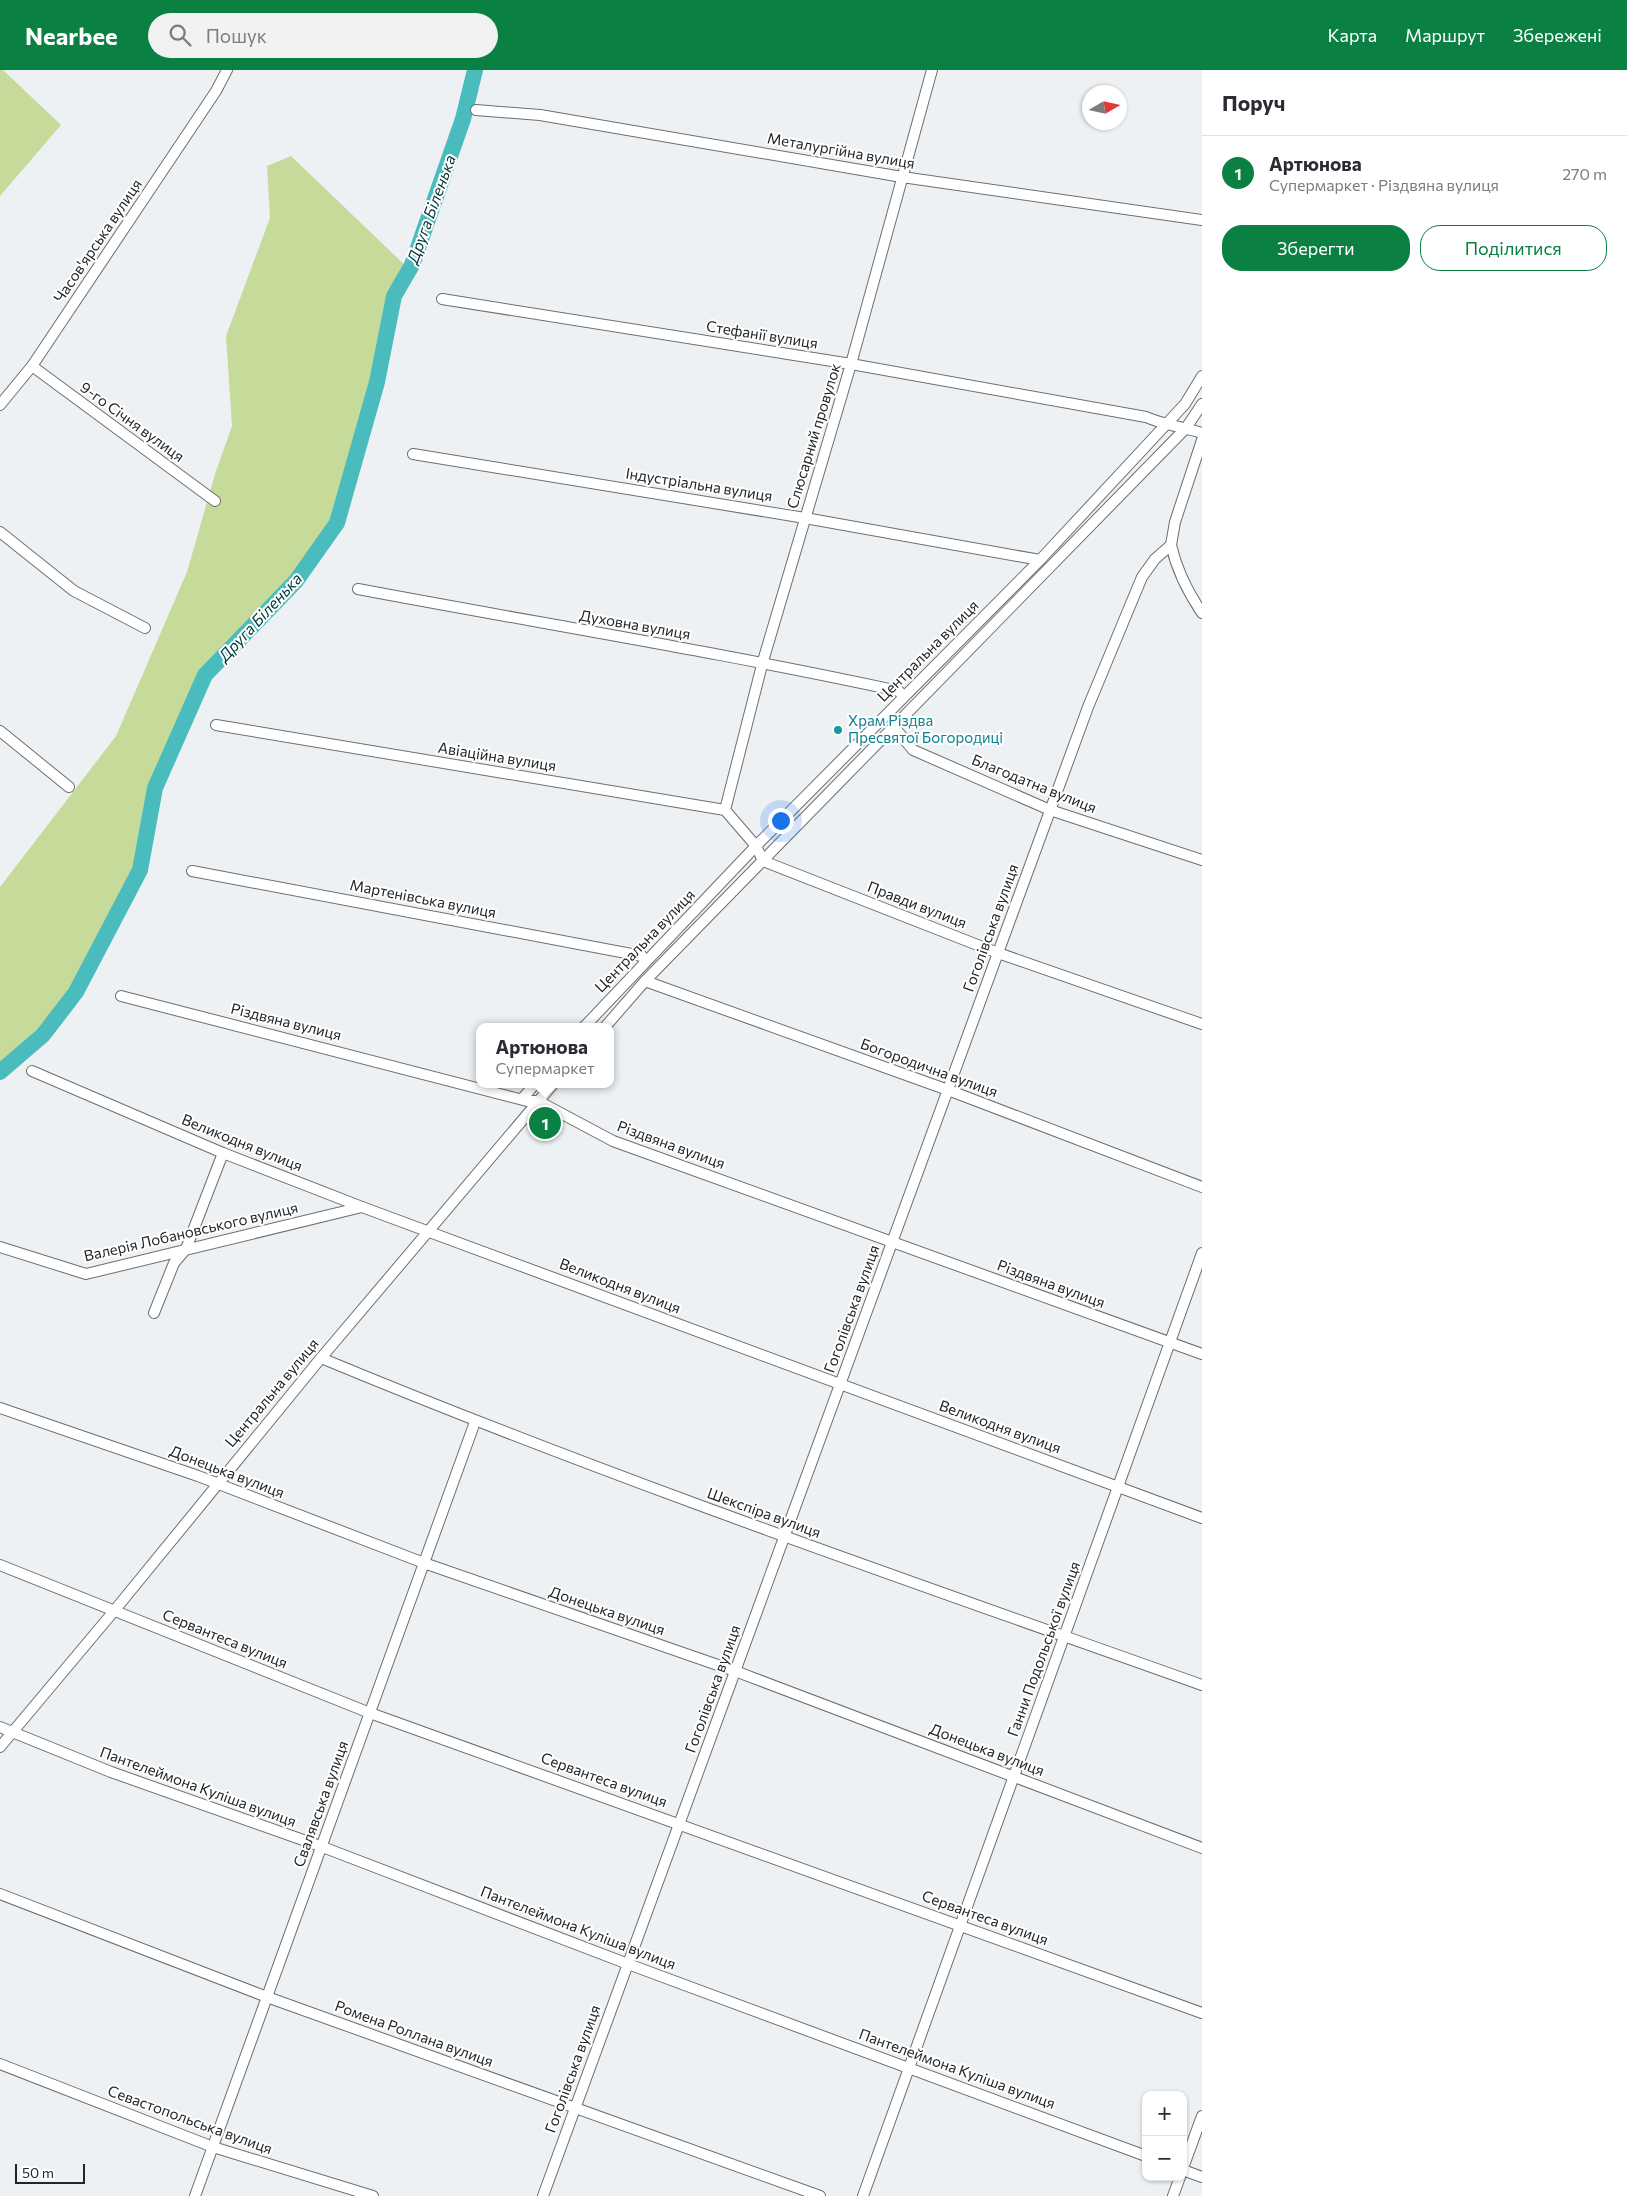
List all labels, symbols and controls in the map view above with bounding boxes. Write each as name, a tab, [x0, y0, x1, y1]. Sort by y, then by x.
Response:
search box	[148, 13, 498, 58]
text: Nearbee	[25, 21, 118, 50]
icon: search	[166, 21, 194, 49]
text: Пошук	[206, 24, 267, 47]
text: Карта	[1327, 24, 1377, 46]
text: Маршрут	[1405, 24, 1485, 46]
text: Збережені	[1513, 24, 1602, 46]
north arrow	[1082, 85, 1127, 130]
text: Поруч	[1222, 90, 1285, 115]
street label: Металургійна вулиця	[766, 128, 916, 172]
water label: Друга Біленька	[401, 152, 459, 268]
text: Артюнова	[1269, 152, 1362, 175]
text: 1	[1234, 164, 1242, 183]
text: 270 m	[1562, 164, 1607, 183]
street label: Часов'ярська вулиця	[49, 175, 145, 305]
text: Супермаркет · Різдвяна вулиця	[1269, 175, 1499, 194]
button: Зберегти	[1222, 225, 1410, 271]
button: Поділитися	[1420, 225, 1607, 271]
street label: Стефанії вулиця	[705, 316, 819, 352]
street label: Слюсарний провулок	[782, 361, 844, 511]
street label: 9-го Січня вулиця	[77, 377, 188, 465]
street label: Індустріальна вулиця	[624, 464, 774, 505]
water label: Друга Біленька	[212, 568, 305, 666]
street label: Центральна вулиця	[873, 596, 982, 705]
street label: Духовна вулиця	[578, 605, 692, 643]
place label: Храм Різдва Пресвятої Богородиці	[848, 711, 1003, 746]
marker: Храм Різдва Пресвятої Богородиці	[832, 724, 844, 736]
street label: Авіаційна вулиця	[437, 738, 558, 774]
street label: Благодатна вулиця	[969, 750, 1099, 816]
your location	[768, 808, 794, 834]
street label: Гоголівська вулиця	[959, 861, 1022, 994]
street label: Мартенівська вулиця	[348, 875, 498, 921]
street label: Правди вулиця	[865, 877, 970, 931]
street label: Центральна вулиця	[591, 885, 698, 996]
street label: Різдвяна вулиця	[229, 999, 343, 1043]
popup	[476, 1023, 614, 1088]
street label: Богородична вулиця	[858, 1034, 1001, 1100]
text: Артюнова	[495, 1035, 588, 1058]
text: Супермаркет	[495, 1058, 595, 1077]
pin: 1	[529, 1104, 561, 1142]
street label: Великодня вулиця	[179, 1110, 305, 1174]
street label: Різдвяна вулиця	[615, 1116, 728, 1172]
street label: Валерія Лобановського вулиця	[82, 1198, 300, 1264]
street label: Гоголівська вулиця	[820, 1242, 883, 1375]
street label: Великодня вулиця	[557, 1254, 684, 1317]
street label: Різдвяна вулиця	[995, 1255, 1108, 1311]
street label: Центральна вулиця	[221, 1334, 322, 1450]
street label: Великодня вулиця	[937, 1396, 1064, 1457]
street label: Донецька вулиця	[167, 1441, 287, 1501]
street label: Шекспіра вулиця	[705, 1483, 824, 1541]
street label: Ганни Подольської вулиця	[1003, 1559, 1083, 1739]
street label: Донецька вулиця	[547, 1582, 668, 1638]
street label: Сервантеса вулиця	[160, 1605, 291, 1671]
street label: Гоголівська вулиця	[681, 1622, 744, 1755]
street label: Донецька вулиця	[927, 1719, 1047, 1779]
street label: Свалявська вулиця	[289, 1738, 351, 1869]
street label: Пантелеймона Куліша вулиця	[98, 1742, 299, 1830]
street label: Сервантеса вулиця	[539, 1748, 670, 1810]
street label: Пантелеймона Куліша вулиця	[478, 1881, 679, 1973]
street label: Сервантеса вулиця	[920, 1886, 1051, 1948]
street label: Ромена Роллана вулиця	[333, 1996, 496, 2070]
street label: Гоголівська вулиця	[541, 2002, 604, 2135]
street label: Пантелеймона Куліша вулиця	[857, 2024, 1058, 2112]
street label: Севастопольська вулиця	[106, 2081, 275, 2157]
map controls	[1142, 2091, 1187, 2181]
button: +	[1142, 2091, 1187, 2136]
button: −	[1142, 2136, 1187, 2181]
scale bar	[15, 2161, 85, 2184]
text: 50 m	[22, 2164, 54, 2181]

